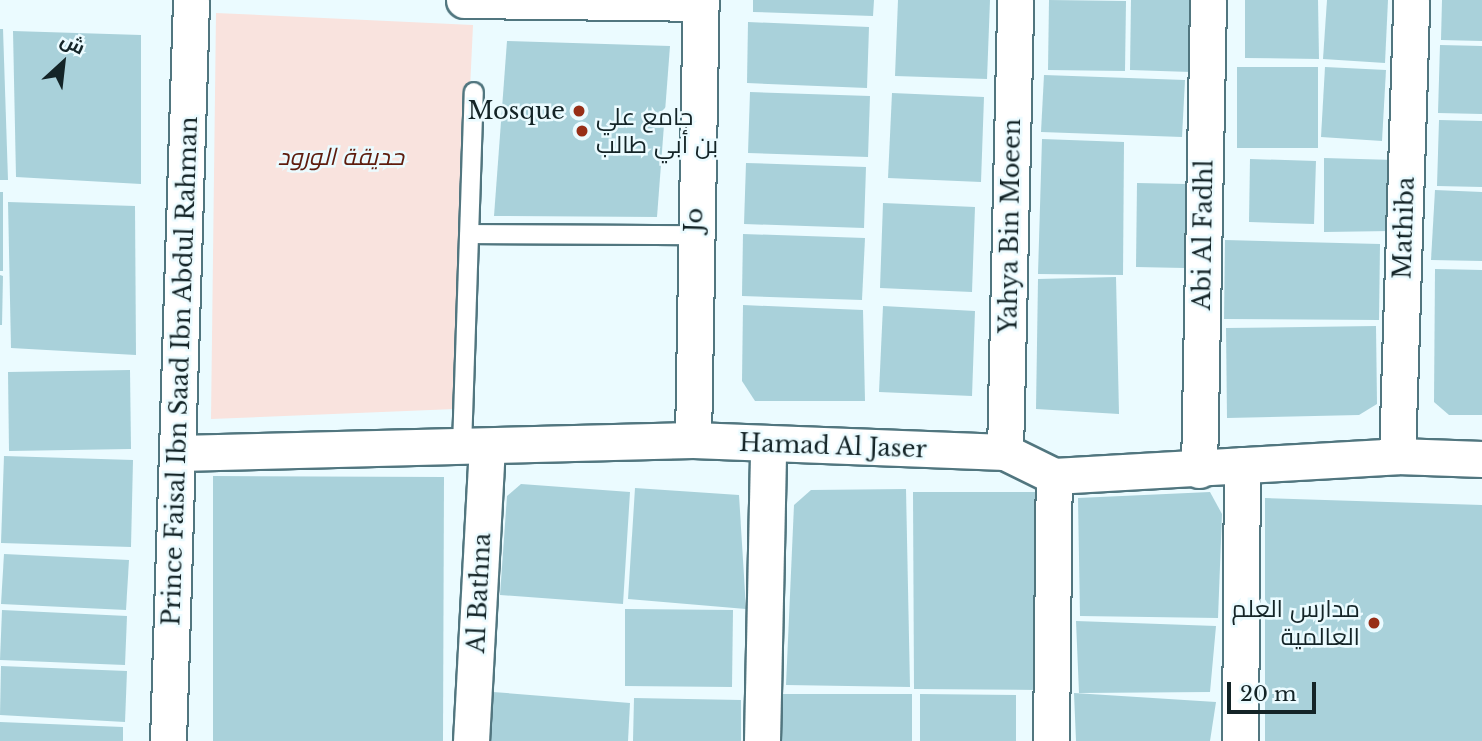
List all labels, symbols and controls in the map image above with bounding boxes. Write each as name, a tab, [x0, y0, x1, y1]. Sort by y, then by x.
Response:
north arrow	[28, 28, 98, 98]
text: ش	[57, 28, 89, 60]
place label: Mosque	[467, 97, 565, 125]
marker: Mosque	[571, 103, 587, 119]
place label: جامع علي بن أبي طالب	[596, 103, 718, 159]
street label: Prince Faisal Ibn Saad Ibn Abdul Rahman	[157, 115, 203, 627]
street label: Yahya Bin Moeen	[994, 118, 1026, 334]
marker: جامع علي بن أبي طالب	[574, 123, 590, 139]
park label: حديقة الورود	[278, 143, 404, 171]
street label: Abi Al Fadhl	[1187, 159, 1219, 311]
street label: Mathiba	[1388, 176, 1420, 280]
street label: Jo	[679, 207, 709, 233]
street label: Hamad Al Jaser	[738, 428, 928, 464]
street label: Al Bathna	[461, 532, 497, 654]
place label: مدارس العلم العالمية	[1232, 595, 1360, 651]
marker: مدارس العلم العالمية	[1366, 615, 1382, 631]
scale bar	[1230, 668, 1319, 712]
text: 20 m	[1240, 681, 1297, 707]

